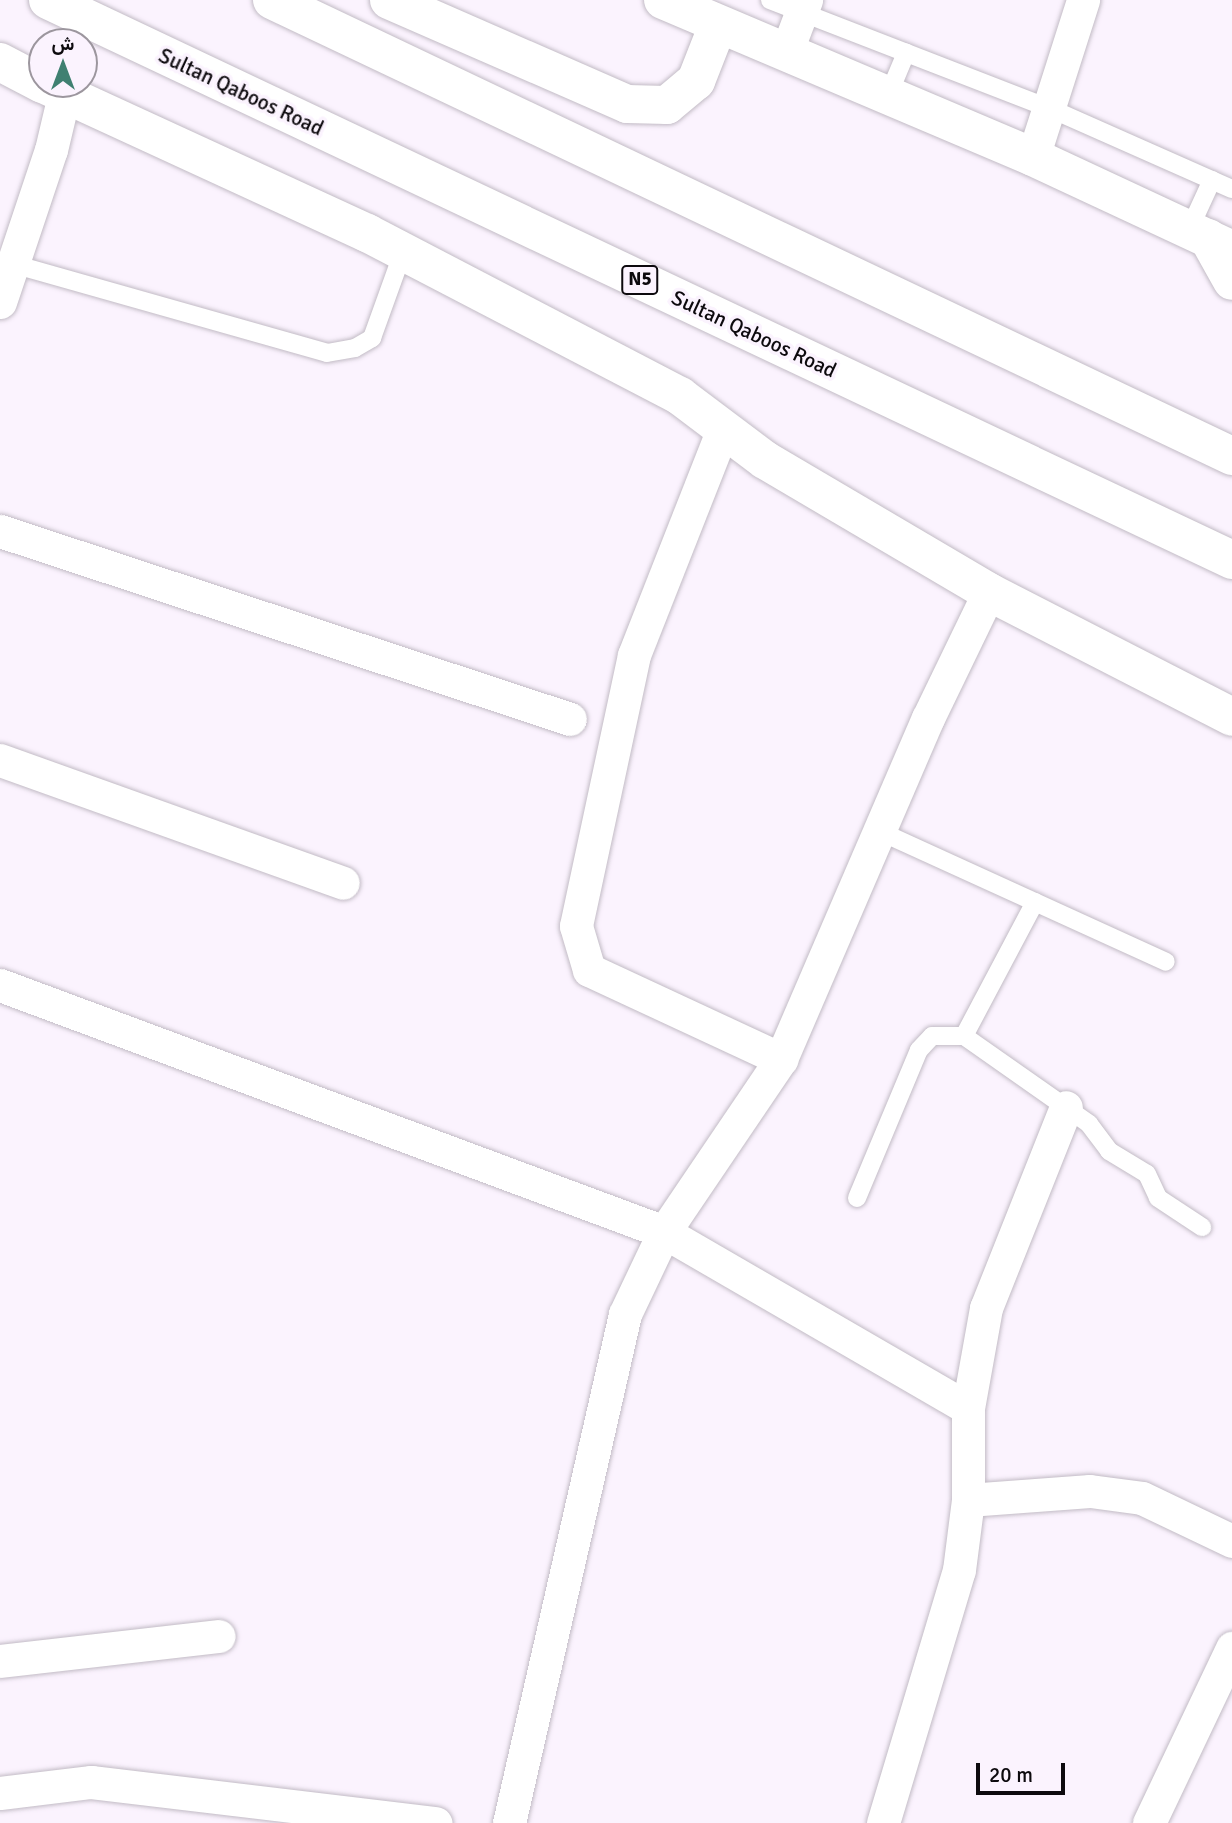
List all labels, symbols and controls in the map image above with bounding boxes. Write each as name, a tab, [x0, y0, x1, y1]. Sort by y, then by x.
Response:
north arrow	[28, 28, 98, 98]
text: ش	[52, 32, 74, 56]
street label: Sultan Qaboos Road	[155, 43, 327, 141]
road number: N5	[621, 264, 659, 296]
street label: Sultan Qaboos Road	[668, 285, 840, 383]
scale bar	[980, 1750, 1069, 1794]
text: 20 m	[989, 1762, 1033, 1788]

